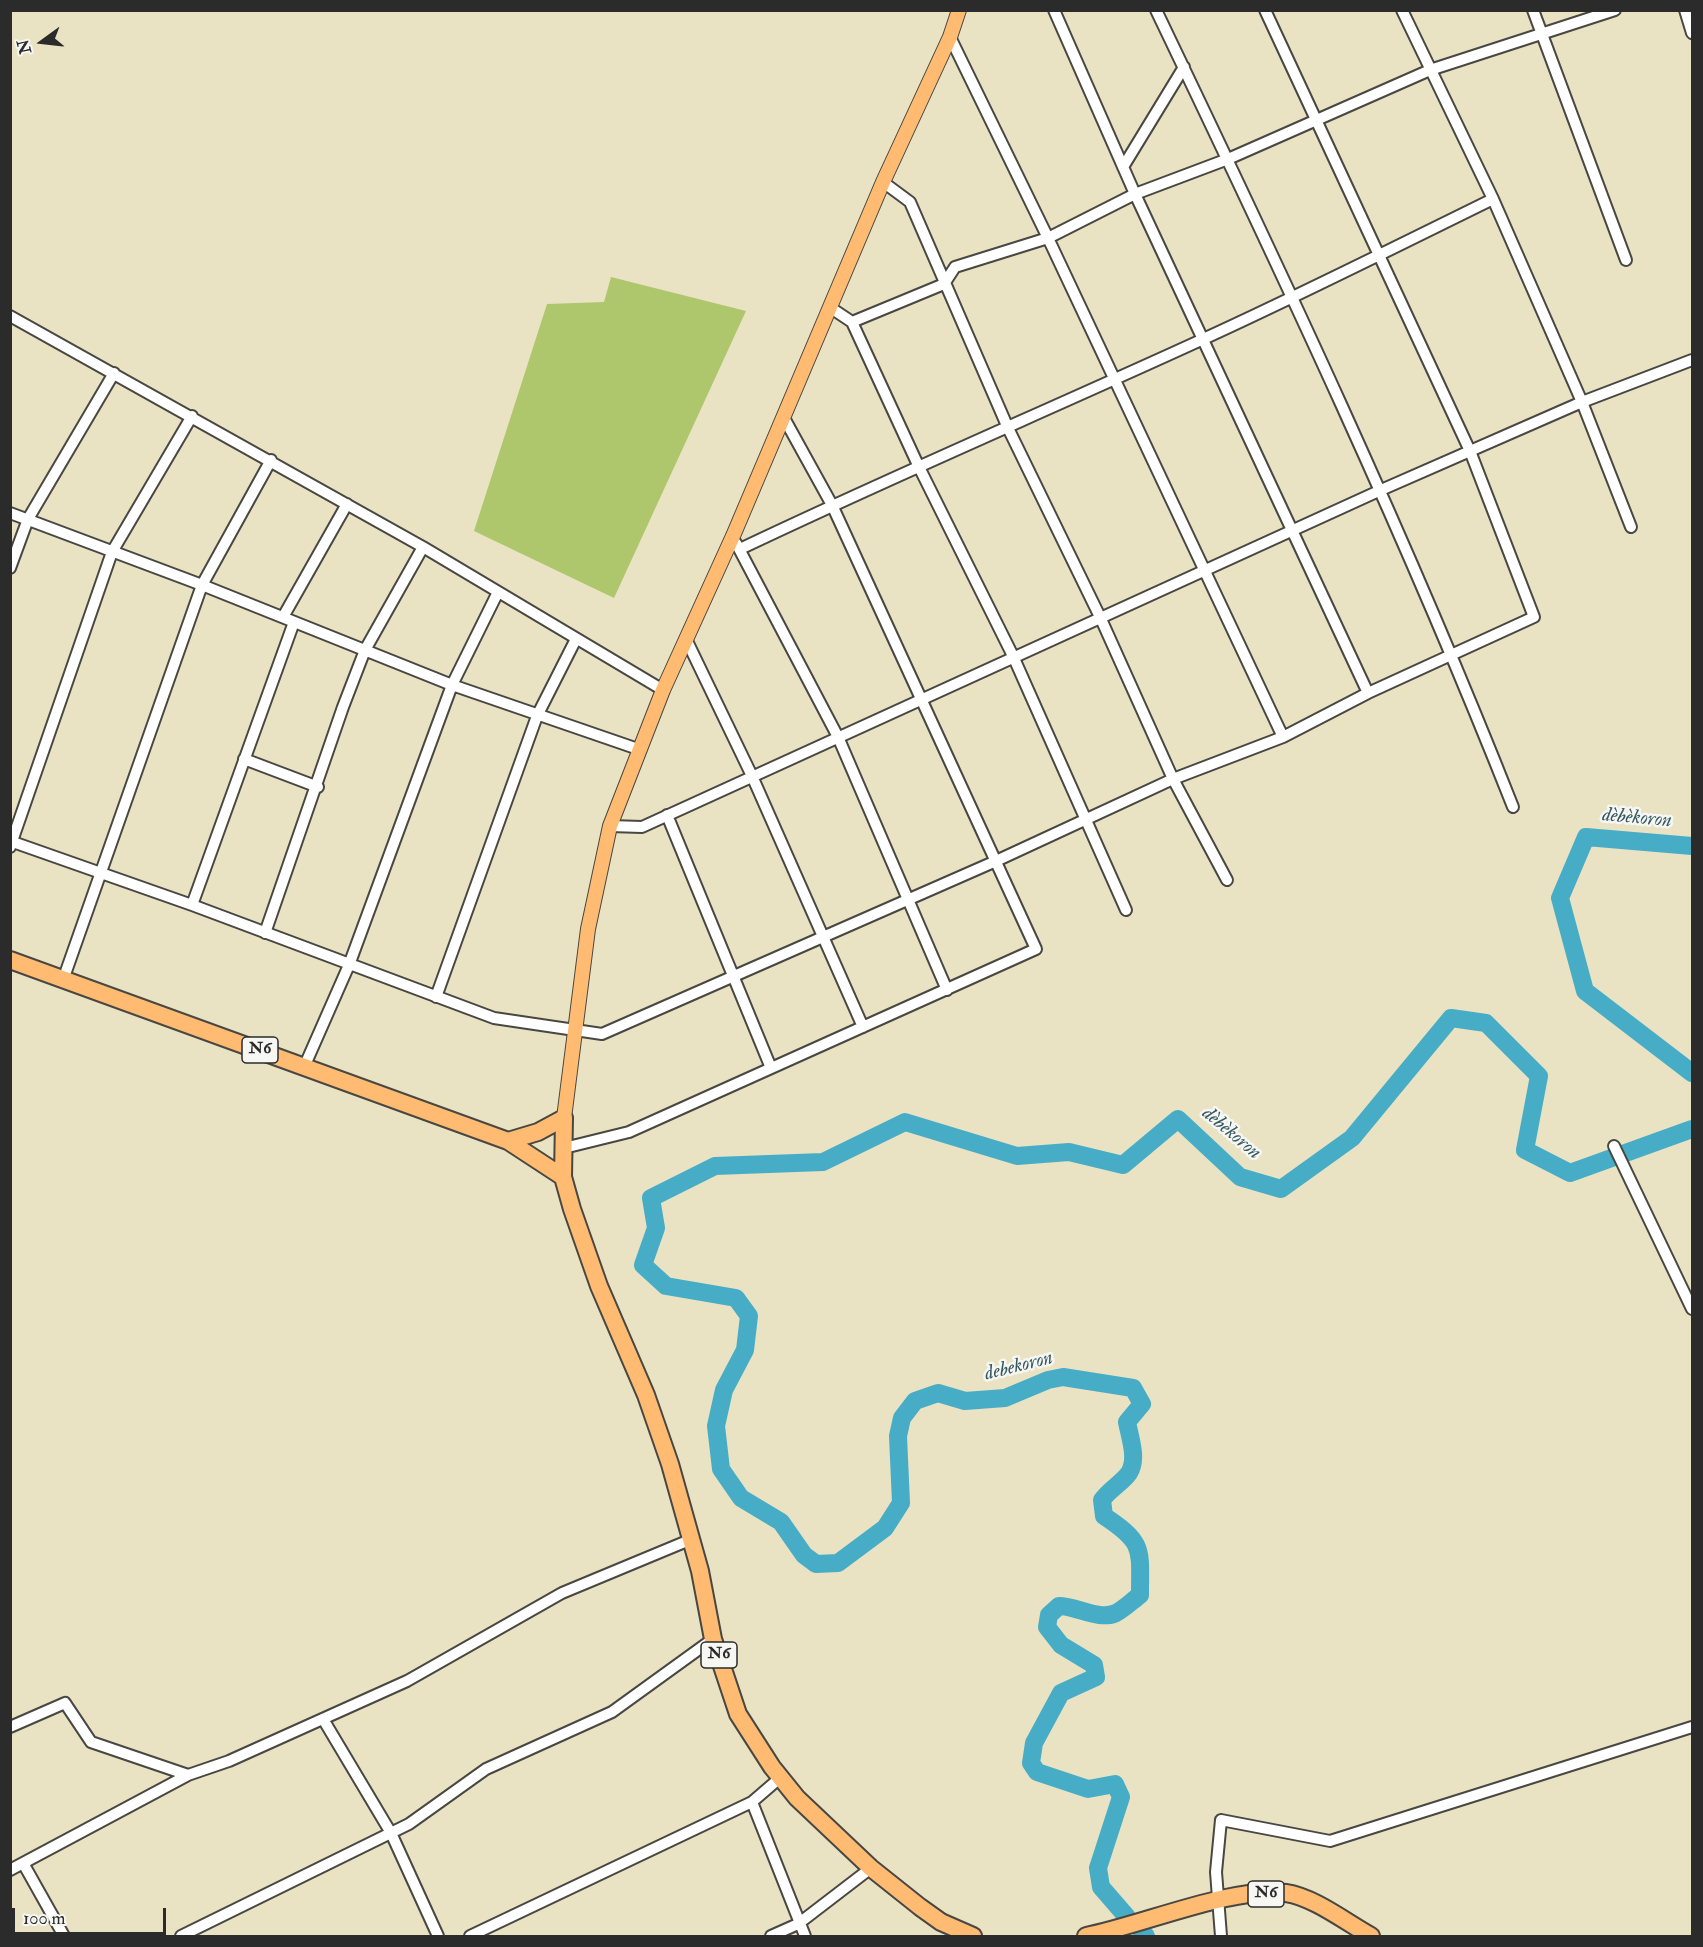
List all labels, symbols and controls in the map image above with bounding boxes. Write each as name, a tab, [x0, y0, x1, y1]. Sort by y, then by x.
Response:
north arrow	[12, 12, 72, 72]
text: N	[13, 37, 36, 56]
water label: dèbèkoron	[1601, 804, 1673, 834]
road number: N6	[242, 1037, 278, 1063]
water label: dèbèkoron	[1197, 1102, 1265, 1166]
water label: debekoron	[982, 1347, 1056, 1387]
road number: N6	[701, 1642, 737, 1668]
road number: N6	[1248, 1881, 1284, 1907]
scale bar	[15, 1896, 170, 1934]
text: 100 m	[23, 1907, 66, 1930]

